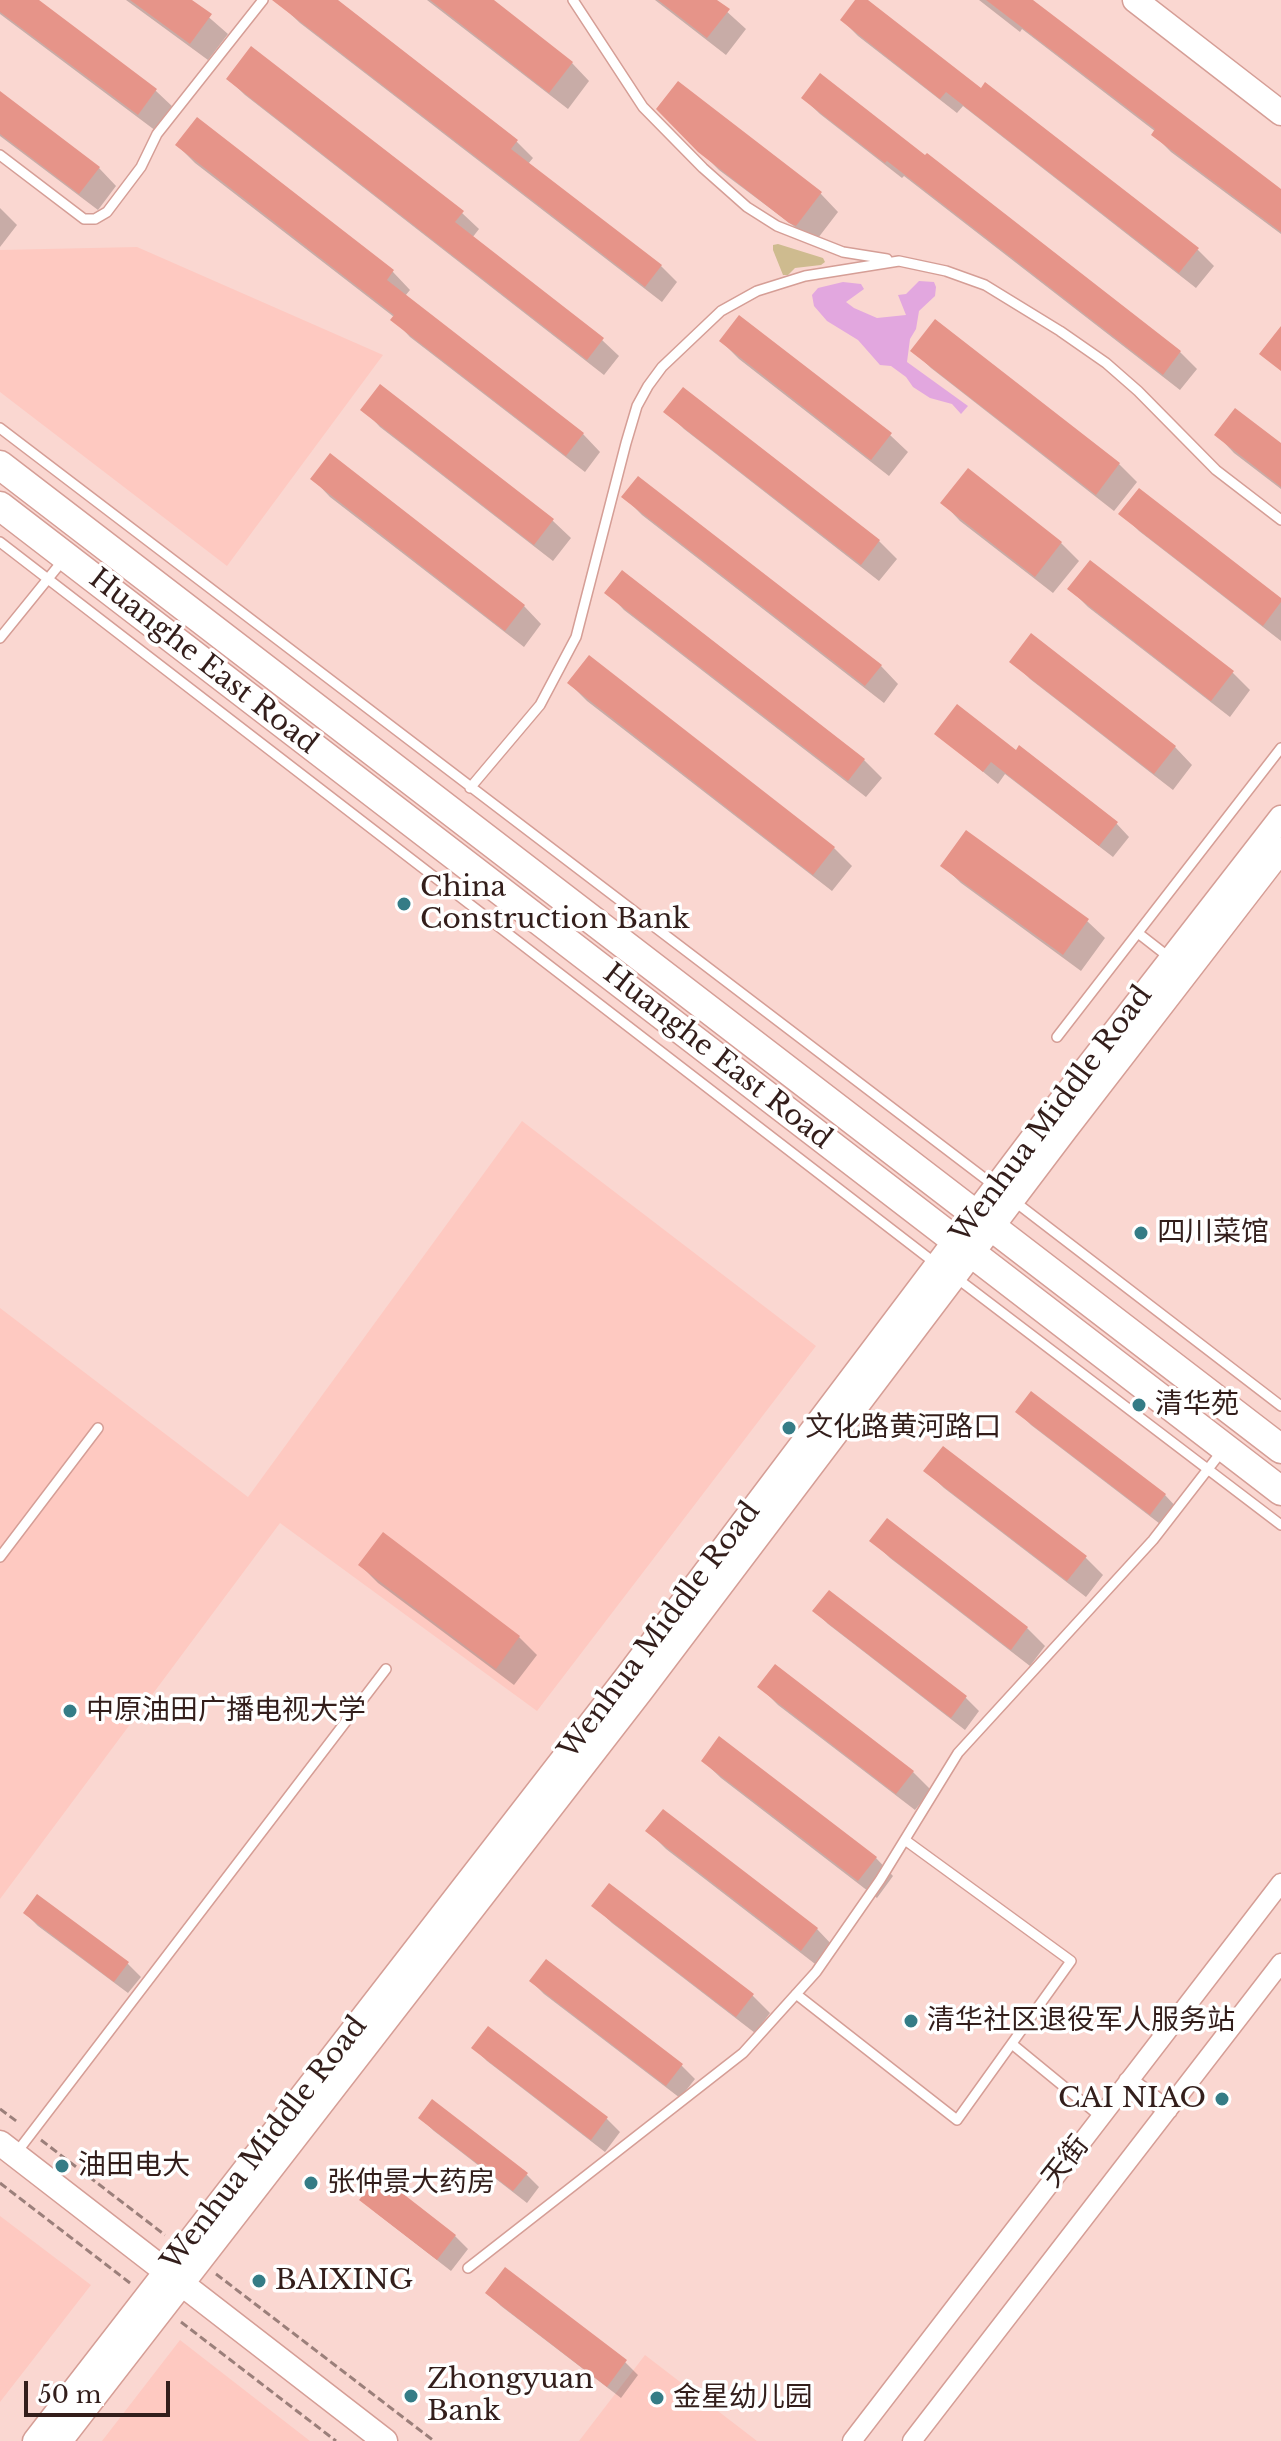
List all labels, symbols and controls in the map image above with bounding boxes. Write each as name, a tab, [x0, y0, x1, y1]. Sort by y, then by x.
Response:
street label: Huanghe East Road	[82, 562, 324, 762]
place label: China Construction Bank	[420, 871, 690, 937]
marker: China Construction Bank	[395, 895, 413, 913]
street label: Huanghe East Road	[596, 957, 838, 1157]
street label: Wenhua Middle Road	[944, 980, 1160, 1250]
place label: 四川菜馆	[1157, 1216, 1269, 1250]
marker: 四川菜馆	[1132, 1224, 1150, 1242]
place label: 清华苑	[1155, 1388, 1239, 1422]
marker: 清华苑	[1130, 1396, 1148, 1414]
place label: 文化路黄河路口	[805, 1411, 1001, 1445]
marker: 文化路黄河路口	[780, 1419, 798, 1437]
street label: Wenhua Middle Road	[552, 1496, 768, 1766]
place label: 中原油田广播电视大学	[86, 1694, 366, 1728]
marker: 中原油田广播电视大学	[61, 1702, 79, 1720]
place label: 清华社区退役军人服务站	[927, 2004, 1235, 2038]
street label: Wenhua Middle Road	[155, 2010, 375, 2278]
marker: 清华社区退役军人服务站	[902, 2012, 920, 2030]
place label: CAI NIAO	[1058, 2082, 1206, 2116]
marker: CAI NIAO	[1213, 2090, 1231, 2108]
street label: 天街	[1036, 2130, 1096, 2194]
place label: 油田电大	[78, 2149, 190, 2183]
marker: 油田电大	[53, 2157, 71, 2175]
place label: 张仲景大药房	[327, 2166, 495, 2200]
marker: 张仲景大药房	[302, 2174, 320, 2192]
place label: BAIXING	[275, 2264, 413, 2298]
marker: BAIXING	[250, 2272, 268, 2290]
place label: Zhongyuan Bank	[427, 2363, 594, 2429]
scale bar	[28, 2365, 174, 2415]
text: 50 m	[38, 2380, 101, 2409]
place label: 金星幼儿园	[673, 2381, 813, 2415]
marker: Zhongyuan Bank	[402, 2387, 420, 2405]
marker: 金星幼儿园	[648, 2389, 666, 2407]

